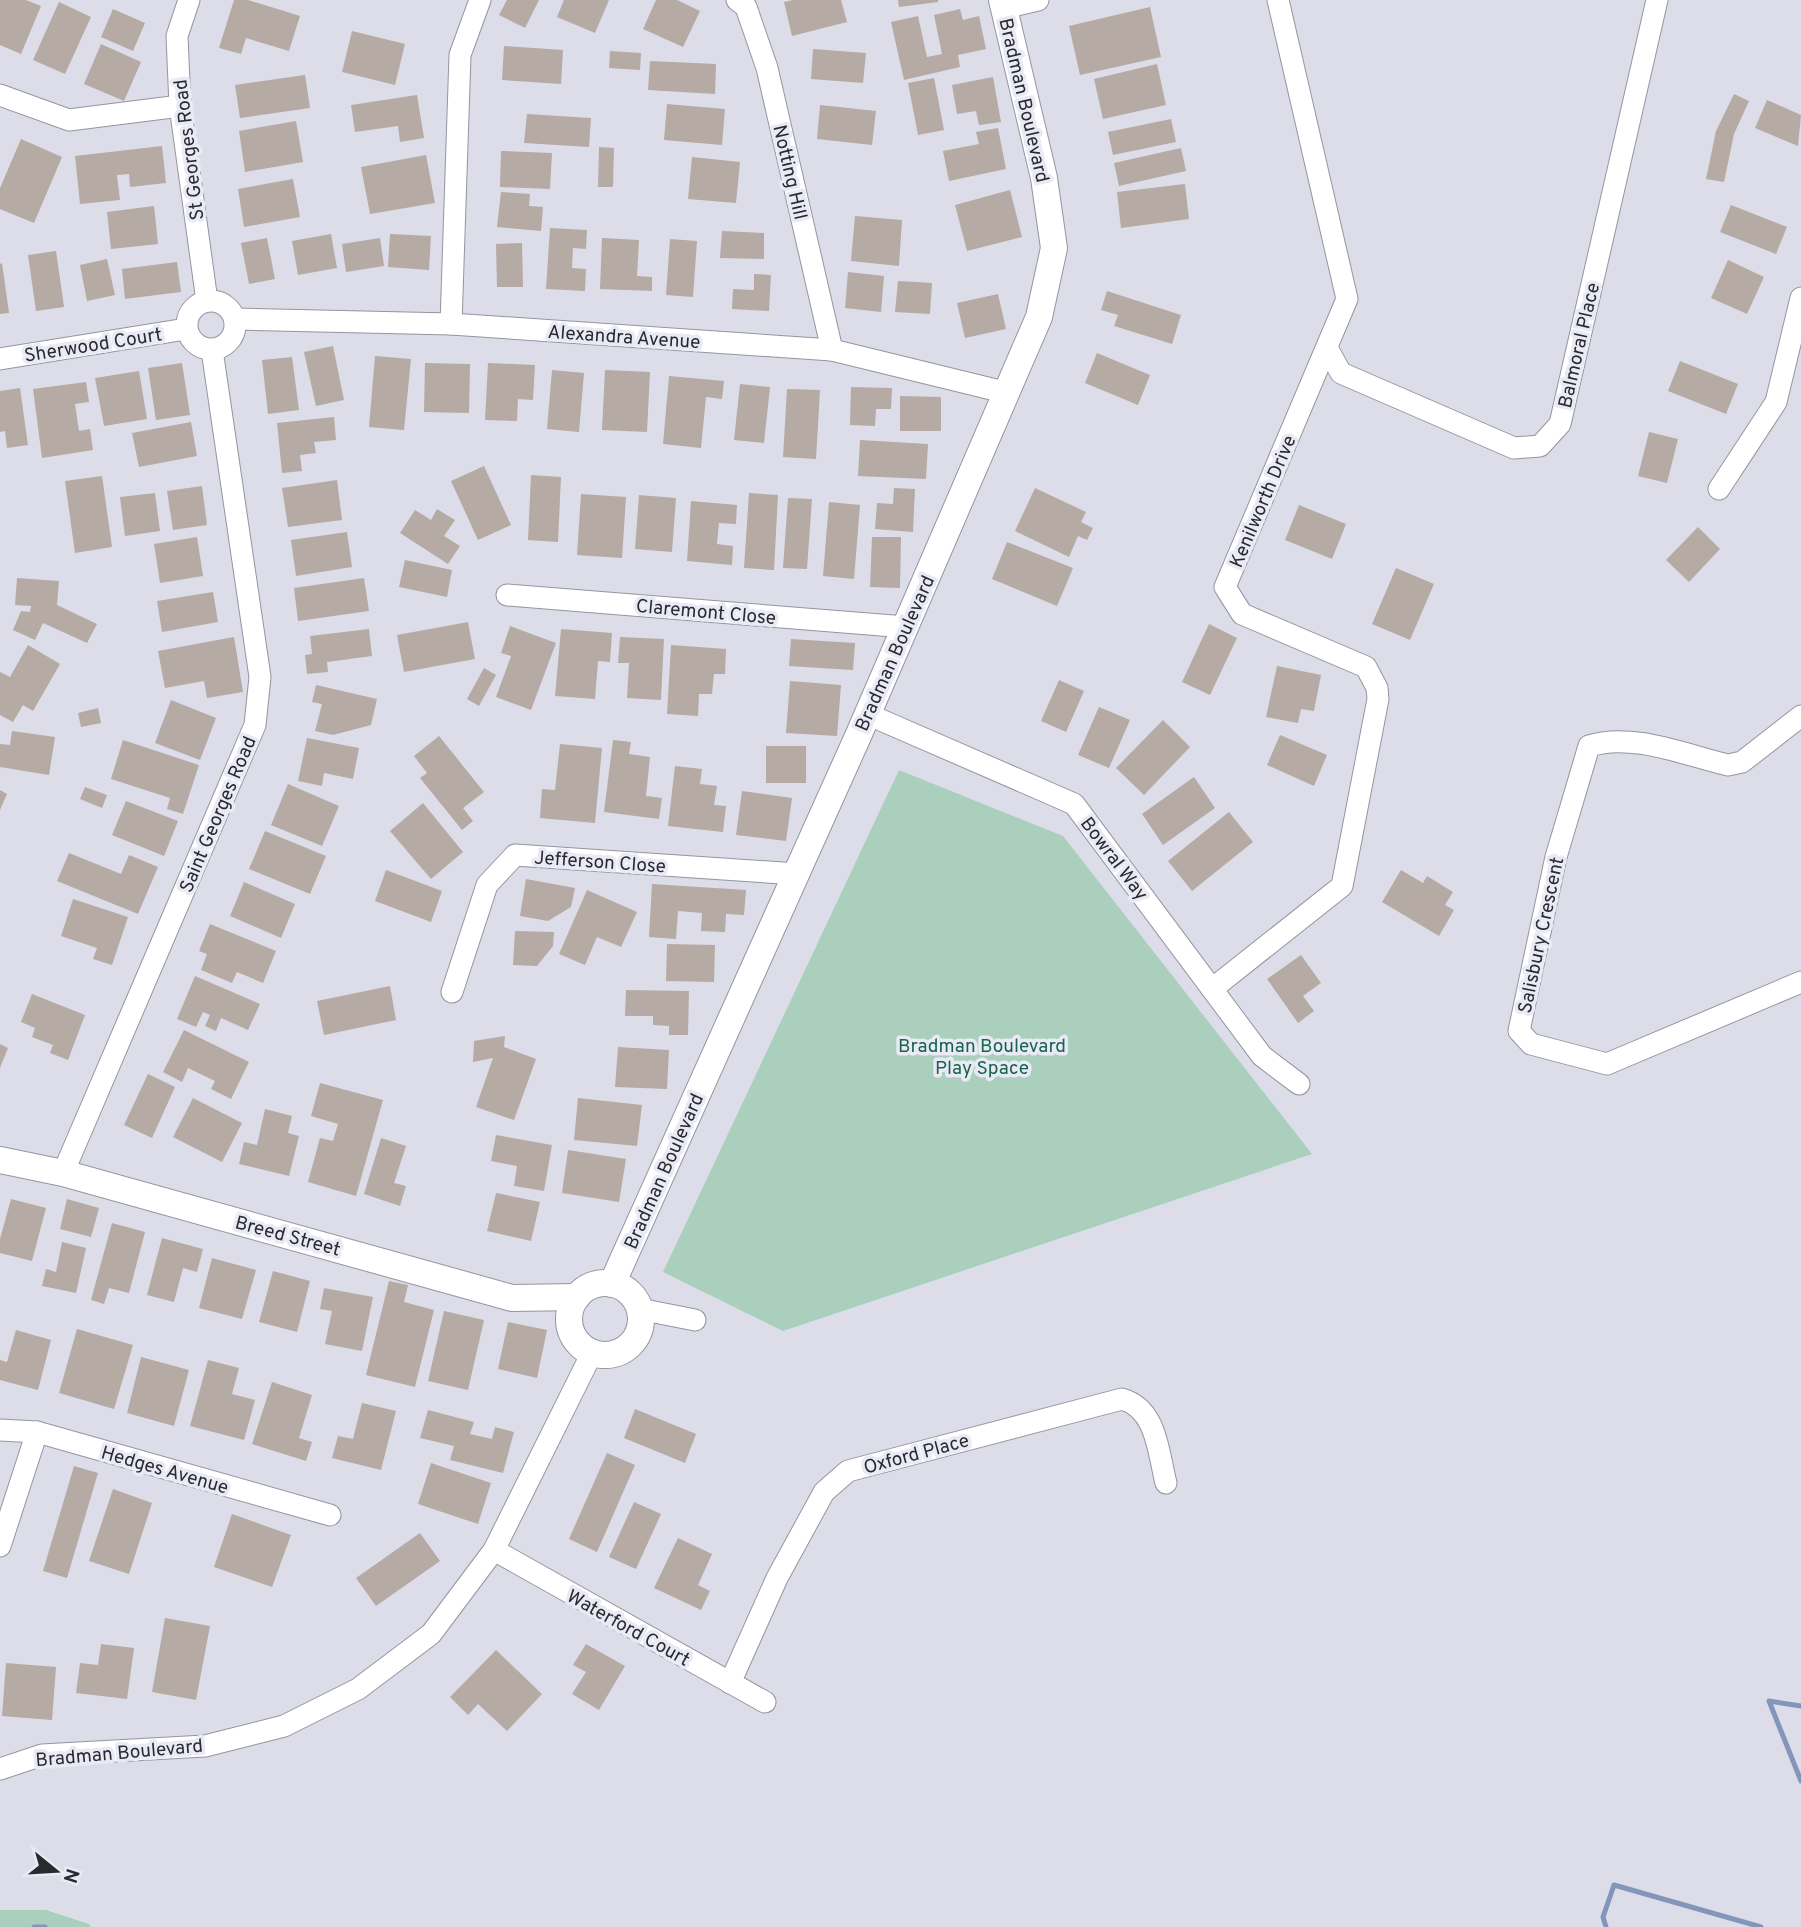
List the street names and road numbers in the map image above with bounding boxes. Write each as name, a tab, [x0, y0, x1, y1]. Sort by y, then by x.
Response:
street label: Bradman Boulevard	[992, 16, 1054, 185]
street label: St Georges Road	[169, 78, 211, 222]
street label: Notting Hill	[766, 123, 812, 222]
street label: Balmoral Place	[1554, 280, 1606, 411]
street label: Alexandra Avenue	[547, 321, 701, 355]
street label: Sherwood Court	[23, 323, 164, 369]
street label: Kenilworth Drive	[1225, 432, 1303, 572]
street label: Bradman Boulevard	[851, 572, 941, 735]
street label: Claremont Close	[635, 595, 777, 631]
street label: Saint Georges Road	[175, 733, 263, 896]
street label: Bowral Way	[1074, 813, 1153, 906]
street label: Jefferson Close	[533, 846, 667, 880]
street label: Salisbury Crescent	[1514, 855, 1570, 1016]
street label: Bradman Boulevard	[620, 1090, 710, 1253]
street label: Breed Street	[232, 1211, 343, 1262]
street label: Oxford Place	[861, 1429, 972, 1481]
street label: Hedges Avenue	[98, 1441, 231, 1501]
street label: Waterford Court	[562, 1585, 694, 1673]
street label: Bradman Boulevard	[34, 1735, 204, 1773]

